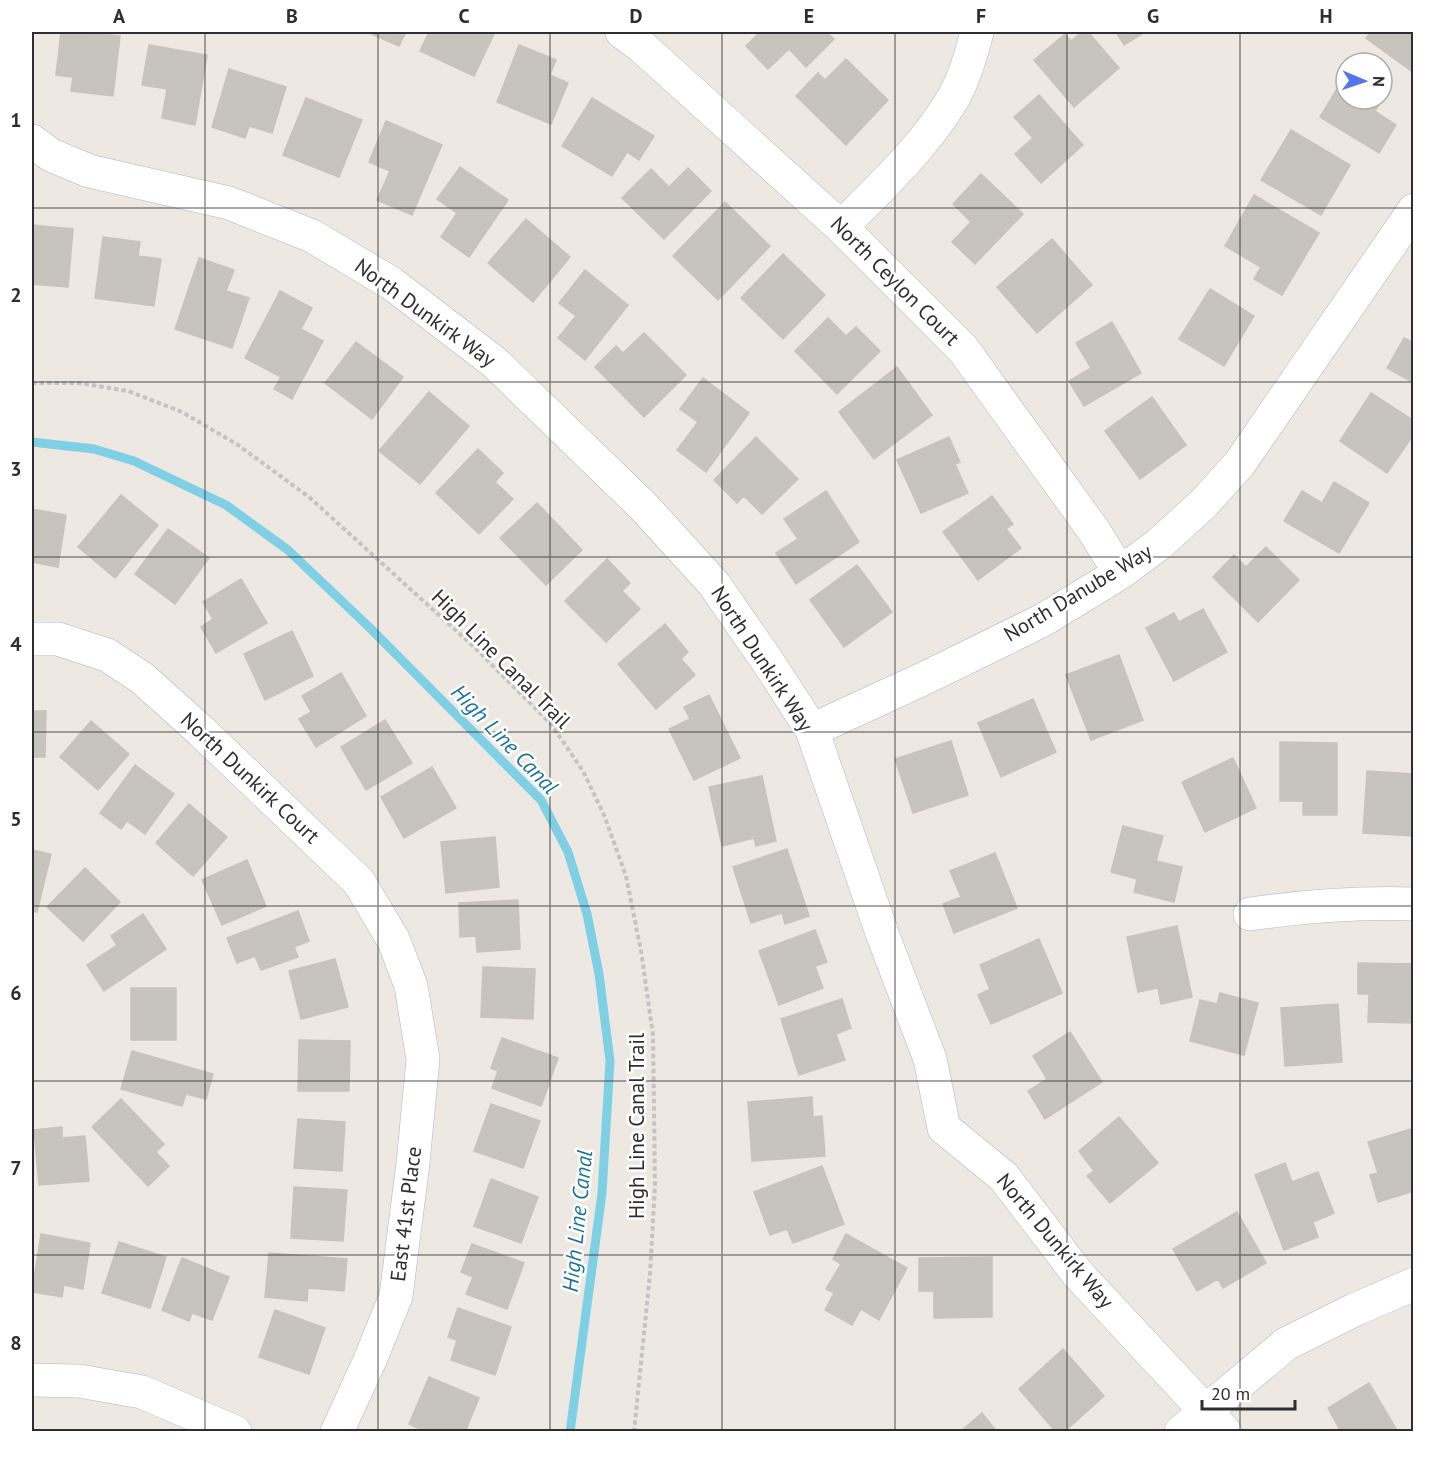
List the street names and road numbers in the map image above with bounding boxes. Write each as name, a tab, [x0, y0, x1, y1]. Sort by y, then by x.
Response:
street label: North Ceylon Court	[825, 210, 966, 351]
street label: North Dunkirk Way	[349, 252, 501, 373]
street label: North Danube Way	[999, 538, 1157, 647]
street label: North Dunkirk Way	[705, 581, 820, 737]
street label: High Line Canal Trail	[426, 583, 577, 734]
street label: North Dunkirk Court	[175, 706, 326, 849]
street label: High Line Canal Trail	[623, 1033, 650, 1219]
street label: East 41st Place	[384, 1145, 427, 1283]
street label: North Dunkirk Way	[991, 1168, 1120, 1314]

